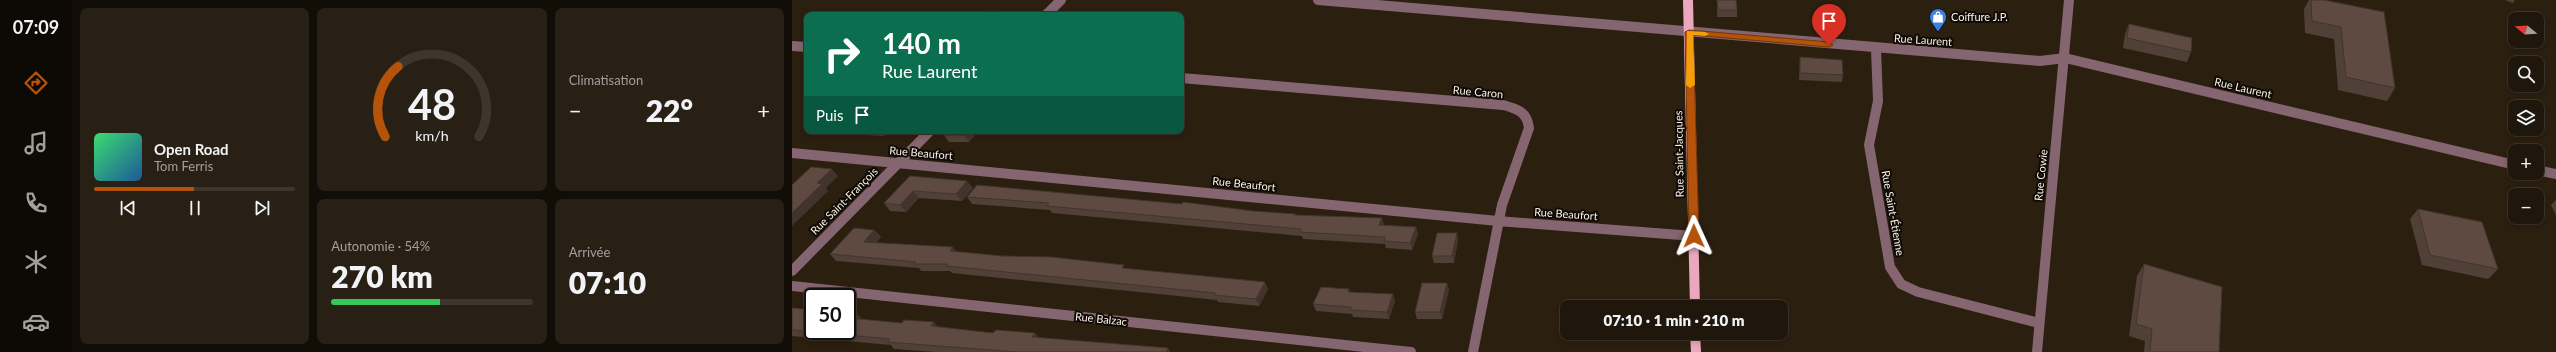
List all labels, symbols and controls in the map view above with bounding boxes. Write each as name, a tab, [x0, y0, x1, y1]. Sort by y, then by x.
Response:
pin	[1812, 4, 1846, 45]
shop icon: Coiffure J.P.	[1928, 7, 1948, 32]
icon: arrive	[1818, 10, 1840, 32]
place label: Coiffure J.P.	[1951, 10, 2008, 23]
north arrow	[2508, 12, 2544, 48]
map controls	[2508, 12, 2544, 224]
text: 07:09	[13, 16, 59, 38]
text: 140 m	[882, 26, 961, 60]
icon: right	[816, 28, 868, 80]
street label: Rue Laurent	[1894, 31, 1953, 48]
button: search	[2508, 56, 2544, 92]
text: Rue Laurent	[882, 60, 977, 82]
icon: directions	[22, 69, 50, 97]
text: Climatisation	[569, 72, 643, 88]
street label: Rue Laurent	[2213, 75, 2273, 100]
text: 48	[408, 79, 456, 129]
street label: Rue Caron	[1452, 83, 1504, 100]
text: 22°	[646, 92, 693, 128]
text: −	[569, 97, 581, 124]
text: +	[757, 97, 770, 124]
button: layers	[2508, 100, 2544, 136]
icon: arrive	[851, 104, 873, 126]
text: Puis	[816, 106, 843, 124]
street label: Rue Saint-Jacques	[1671, 110, 1686, 198]
text: km/h	[415, 127, 449, 144]
icon: music	[22, 129, 50, 157]
text: Open Road	[154, 140, 229, 158]
street label: Rue Beaufort	[889, 143, 953, 162]
button: +	[2508, 144, 2544, 180]
street label: Rue Cowie	[2031, 148, 2050, 201]
text: Tom Ferris	[154, 158, 213, 174]
street label: Rue Saint-François	[807, 164, 880, 237]
street label: Rue Saint-Étienne	[1880, 169, 1907, 257]
street label: Rue Beaufort	[1212, 174, 1276, 193]
button: −	[2508, 188, 2544, 224]
icon: phone	[22, 189, 50, 217]
icon: previous	[117, 197, 139, 219]
icon: pause	[184, 197, 206, 219]
icon: next	[251, 197, 273, 219]
street label: Rue Beaufort	[1534, 205, 1598, 222]
position arrow	[1673, 215, 1715, 257]
text: Autonomie · 54%	[331, 238, 430, 254]
text: Arrivée	[569, 244, 610, 260]
icon: climate	[22, 248, 50, 276]
text: 270 km	[331, 258, 433, 294]
text: 07:10	[569, 264, 646, 300]
speed limit sign: 50	[804, 288, 856, 340]
icon: car	[22, 308, 50, 336]
street label: Rue Balzac	[1074, 309, 1128, 328]
text: 07:10 · 1 min · 210 m	[1603, 311, 1745, 329]

